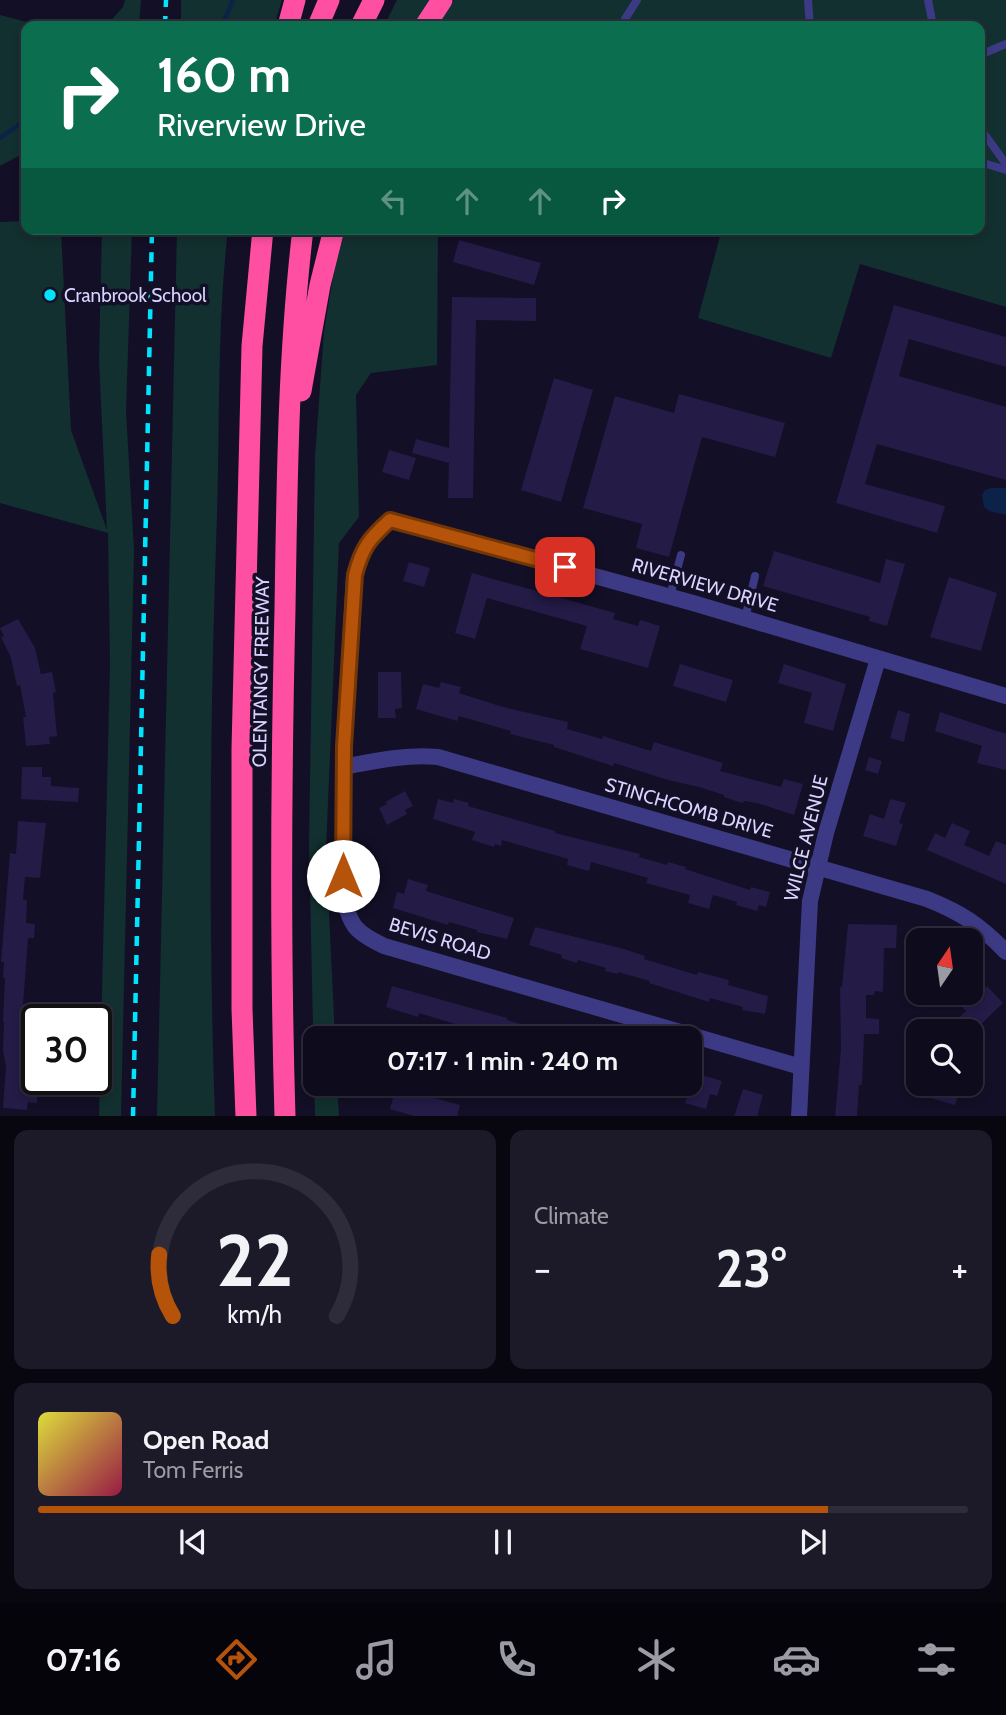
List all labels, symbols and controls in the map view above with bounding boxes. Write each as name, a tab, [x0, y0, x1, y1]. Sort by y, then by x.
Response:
text: 160 m	[157, 45, 291, 104]
icon: right	[42, 49, 133, 140]
text: Riverview Drive	[157, 105, 366, 144]
icon: left	[375, 182, 413, 220]
icon: ahead	[448, 182, 486, 220]
icon: ahead	[521, 182, 559, 220]
icon: right	[594, 182, 632, 220]
place label: Cranbrook School	[64, 284, 207, 307]
marker: Cranbrook School	[42, 287, 58, 303]
pin	[535, 537, 595, 597]
icon: arrive	[546, 548, 584, 586]
street label: RIVERVIEW DRIVE	[629, 553, 781, 617]
street label: OLENTANGY FREEWAY	[248, 576, 274, 768]
street label: STINCHCOMB DRIVE	[602, 773, 776, 843]
street label: WILCE AVENUE	[779, 773, 833, 903]
position arrow	[306, 839, 380, 913]
street label: BEVIS ROAD	[386, 913, 494, 965]
north arrow	[906, 928, 984, 1004]
map controls	[906, 928, 983, 1096]
speed limit sign: 30	[21, 1004, 112, 1095]
button: search	[906, 1019, 983, 1096]
text: 07:17 · 1 min · 240 m	[387, 1045, 618, 1077]
text: Climate	[534, 1202, 609, 1230]
text: 22	[216, 1216, 294, 1304]
text: 23°	[716, 1237, 786, 1300]
text: −	[534, 1245, 551, 1292]
text: +	[951, 1245, 968, 1292]
text: km/h	[228, 1298, 282, 1328]
text: Open Road	[143, 1424, 269, 1456]
text: Tom Ferris	[143, 1456, 243, 1484]
icon: previous	[174, 1523, 212, 1561]
icon: pause	[484, 1523, 522, 1561]
icon: next	[794, 1523, 832, 1561]
icon: directions	[212, 1635, 261, 1684]
icon: music	[352, 1635, 401, 1684]
icon: phone	[492, 1635, 541, 1684]
icon: climate	[632, 1635, 681, 1684]
icon: car	[772, 1635, 821, 1684]
icon: filters	[912, 1635, 961, 1684]
text: 07:16	[45, 1640, 121, 1679]

